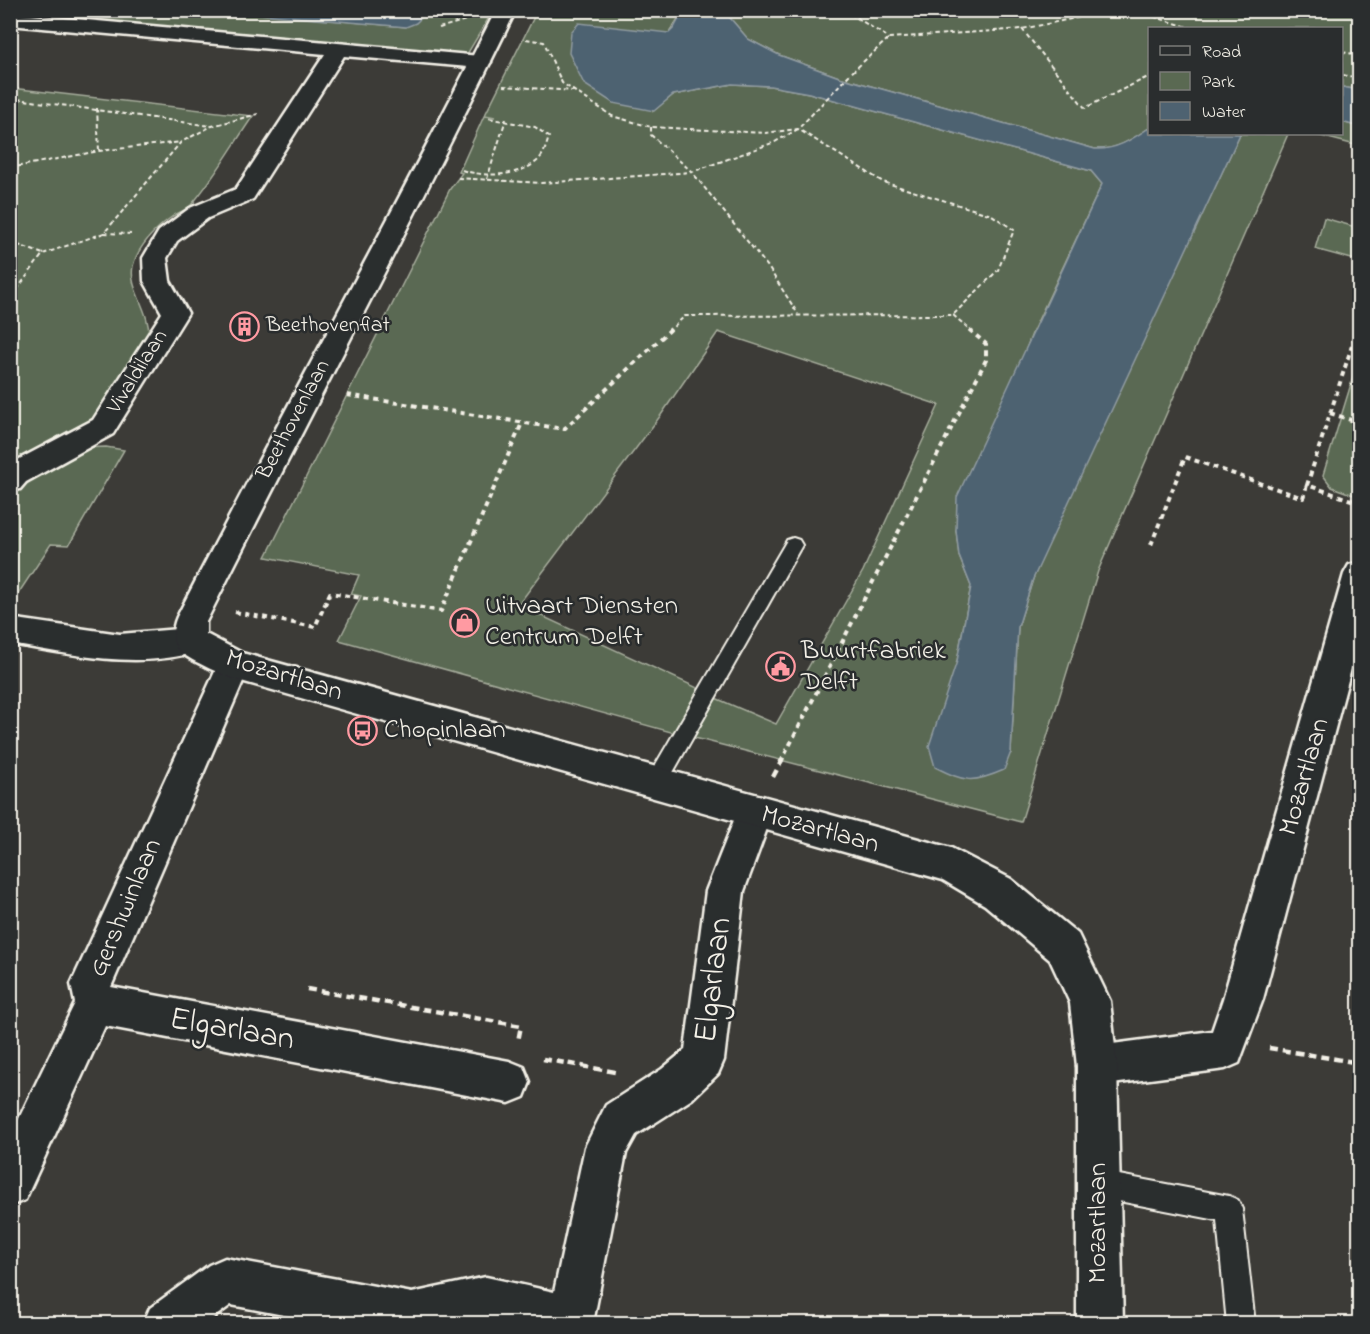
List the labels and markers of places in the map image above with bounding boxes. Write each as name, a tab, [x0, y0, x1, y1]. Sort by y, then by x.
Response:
building icon: Beethovenflat	[229, 310, 261, 342]
place label: Beethovenflat	[265, 310, 391, 342]
place label: Uitvaart Diensten Centrum Delft	[485, 587, 678, 657]
shop icon: Uitvaart Diensten Centrum Delft	[448, 606, 480, 638]
place label: Buurtfabriek Delft	[800, 632, 946, 702]
public building icon: Buurtfabriek Delft	[764, 651, 796, 683]
place label: Chopinlaan	[384, 711, 506, 750]
bus stop icon: Chopinlaan	[347, 714, 379, 746]

